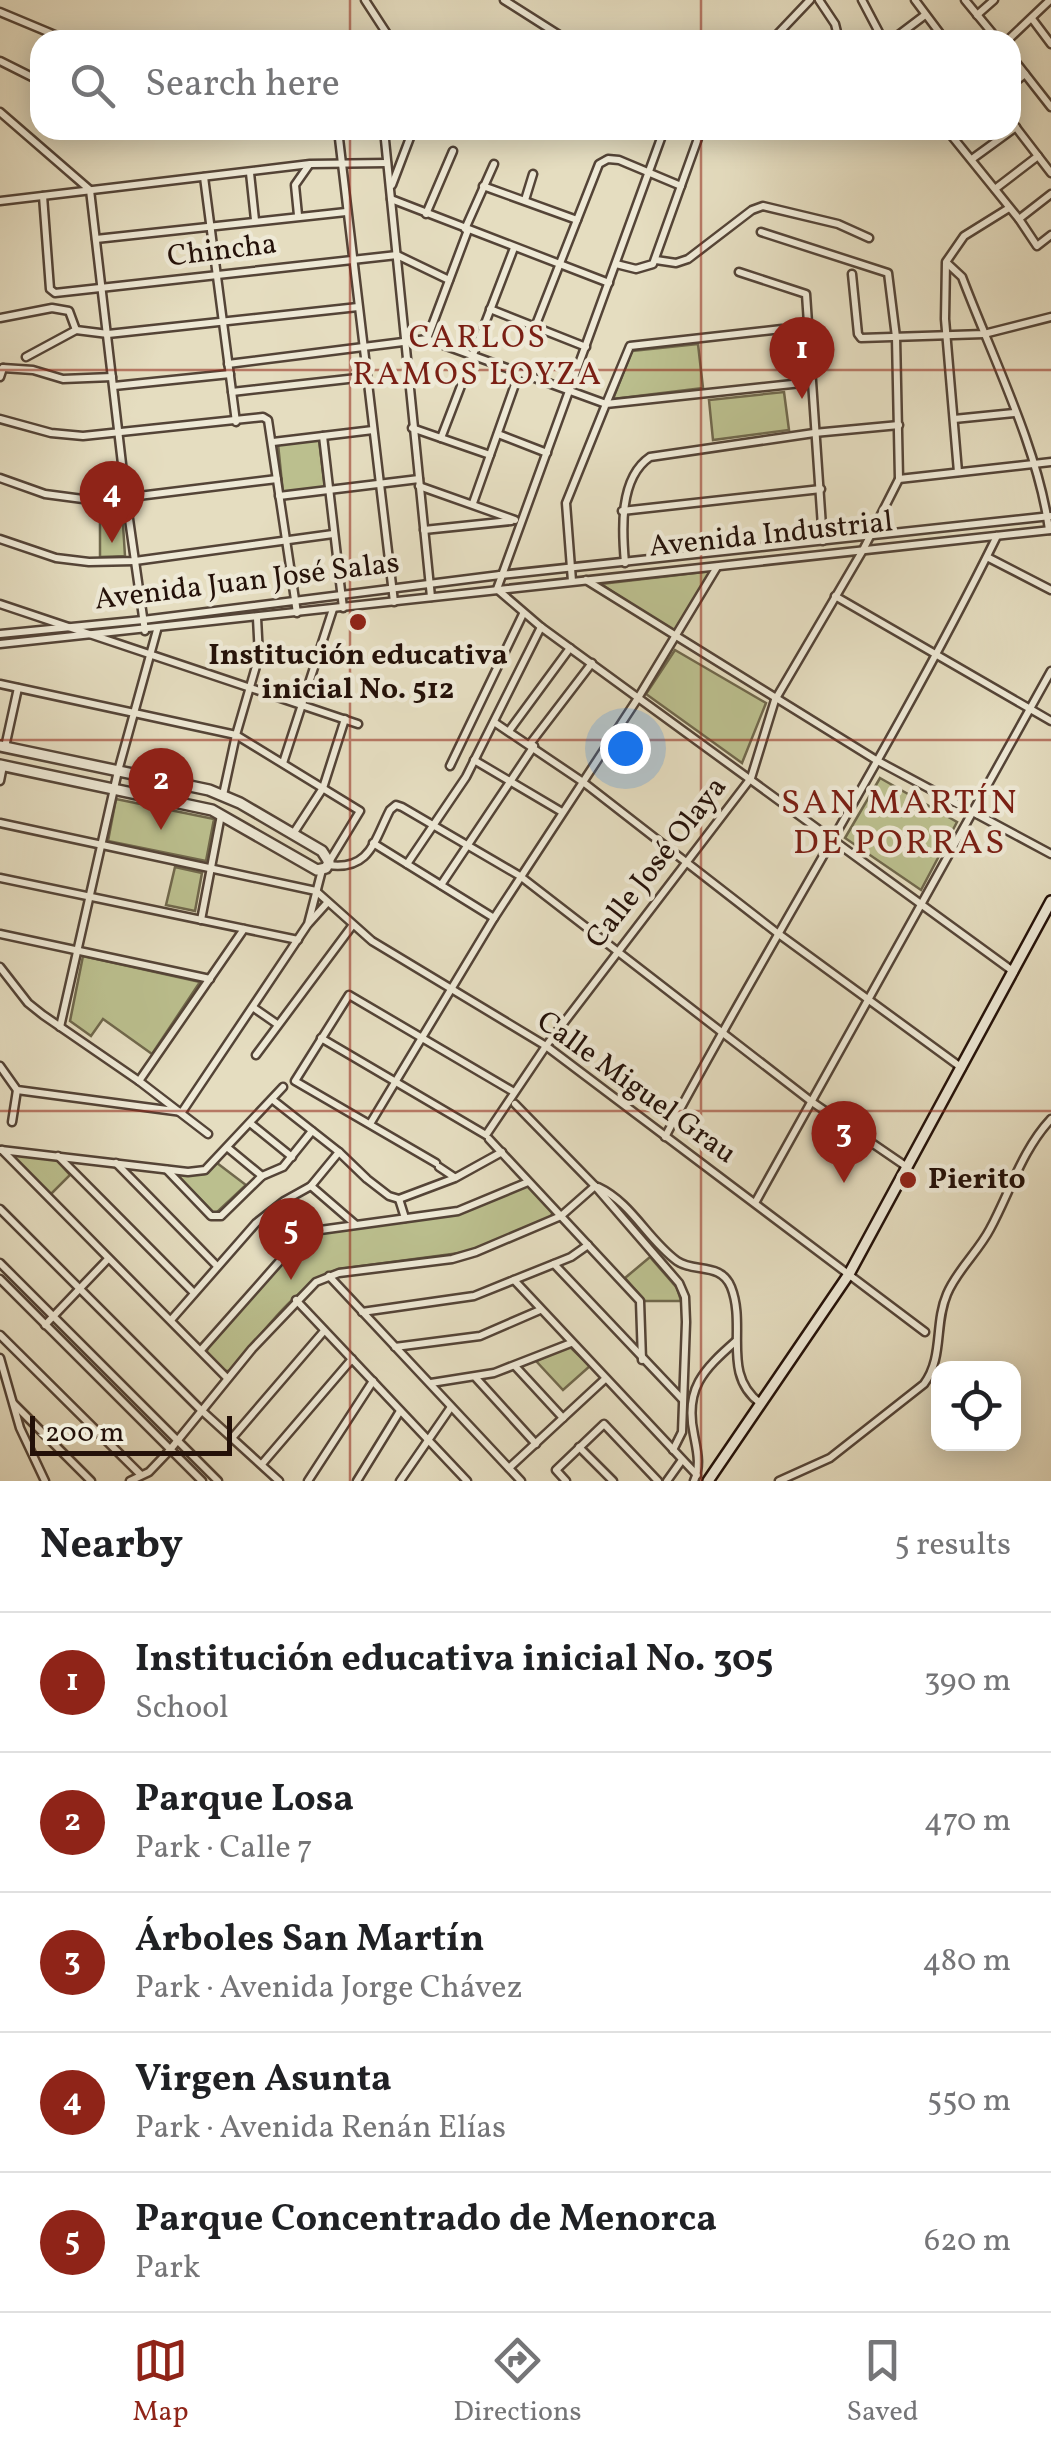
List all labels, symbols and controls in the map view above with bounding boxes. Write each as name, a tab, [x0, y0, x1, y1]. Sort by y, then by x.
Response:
search box	[30, 30, 1021, 140]
icon: search	[65, 58, 120, 113]
text: Search here	[145, 59, 340, 112]
street label: Chincha	[165, 223, 279, 279]
pin: 1	[770, 316, 834, 399]
district label: CARLOS RAMOS LOYZA	[352, 317, 604, 398]
pin: 4	[80, 460, 144, 543]
street label: Avenida Industrial	[647, 501, 895, 569]
street label: Avenida Juan José Salas	[92, 542, 402, 622]
marker: Institución educativa inicial No. 512	[347, 611, 369, 633]
place label: Institución educativa inicial No. 512	[208, 635, 508, 711]
your location	[600, 723, 651, 774]
pin: 2	[128, 748, 194, 830]
street label: Calle José Olaya	[577, 768, 737, 958]
district label: SAN MARTÍN DE PORRAS	[781, 780, 1019, 868]
street label: Calle Miguel Grau	[528, 1001, 744, 1175]
pin: 3	[812, 1100, 876, 1183]
place label: Pierito	[928, 1159, 1026, 1201]
marker: Pierito	[897, 1169, 919, 1191]
pin: 5	[258, 1198, 324, 1280]
map controls	[931, 1361, 1021, 1451]
button: locate	[931, 1361, 1021, 1451]
scale bar	[30, 1411, 232, 1456]
text: 200 m	[45, 1414, 124, 1453]
text: Nearby	[40, 1517, 183, 1576]
text: 5 results	[894, 1524, 1011, 1568]
text: Institución educativa inicial No. 305	[135, 1634, 773, 1687]
text: 1	[66, 1660, 79, 1704]
text: 390 m	[924, 1660, 1011, 1704]
text: School	[135, 1687, 229, 1731]
text: Parque Losa	[135, 1774, 354, 1827]
text: 2	[64, 1800, 81, 1844]
text: 470 m	[924, 1800, 1011, 1844]
text: Park · Calle 7	[135, 1827, 313, 1871]
text: Árboles San Martín	[135, 1914, 485, 1967]
text: 3	[64, 1940, 81, 1984]
text: 480 m	[922, 1940, 1011, 1984]
text: Park · Avenida Jorge Chávez	[135, 1967, 523, 2011]
text: Virgen Asunta	[135, 2054, 392, 2107]
text: 4	[63, 2080, 82, 2124]
text: 550 m	[927, 2080, 1011, 2124]
text: Park · Avenida Renán Elías	[135, 2107, 506, 2151]
text: Parque Concentrado de Menorca	[135, 2194, 717, 2247]
text: 5	[65, 2220, 80, 2264]
text: 620 m	[924, 2220, 1011, 2264]
text: Park	[135, 2247, 200, 2291]
tab: Map	[132, 2333, 188, 2432]
tab: Directions	[453, 2333, 582, 2432]
tab: Saved	[846, 2333, 919, 2432]

